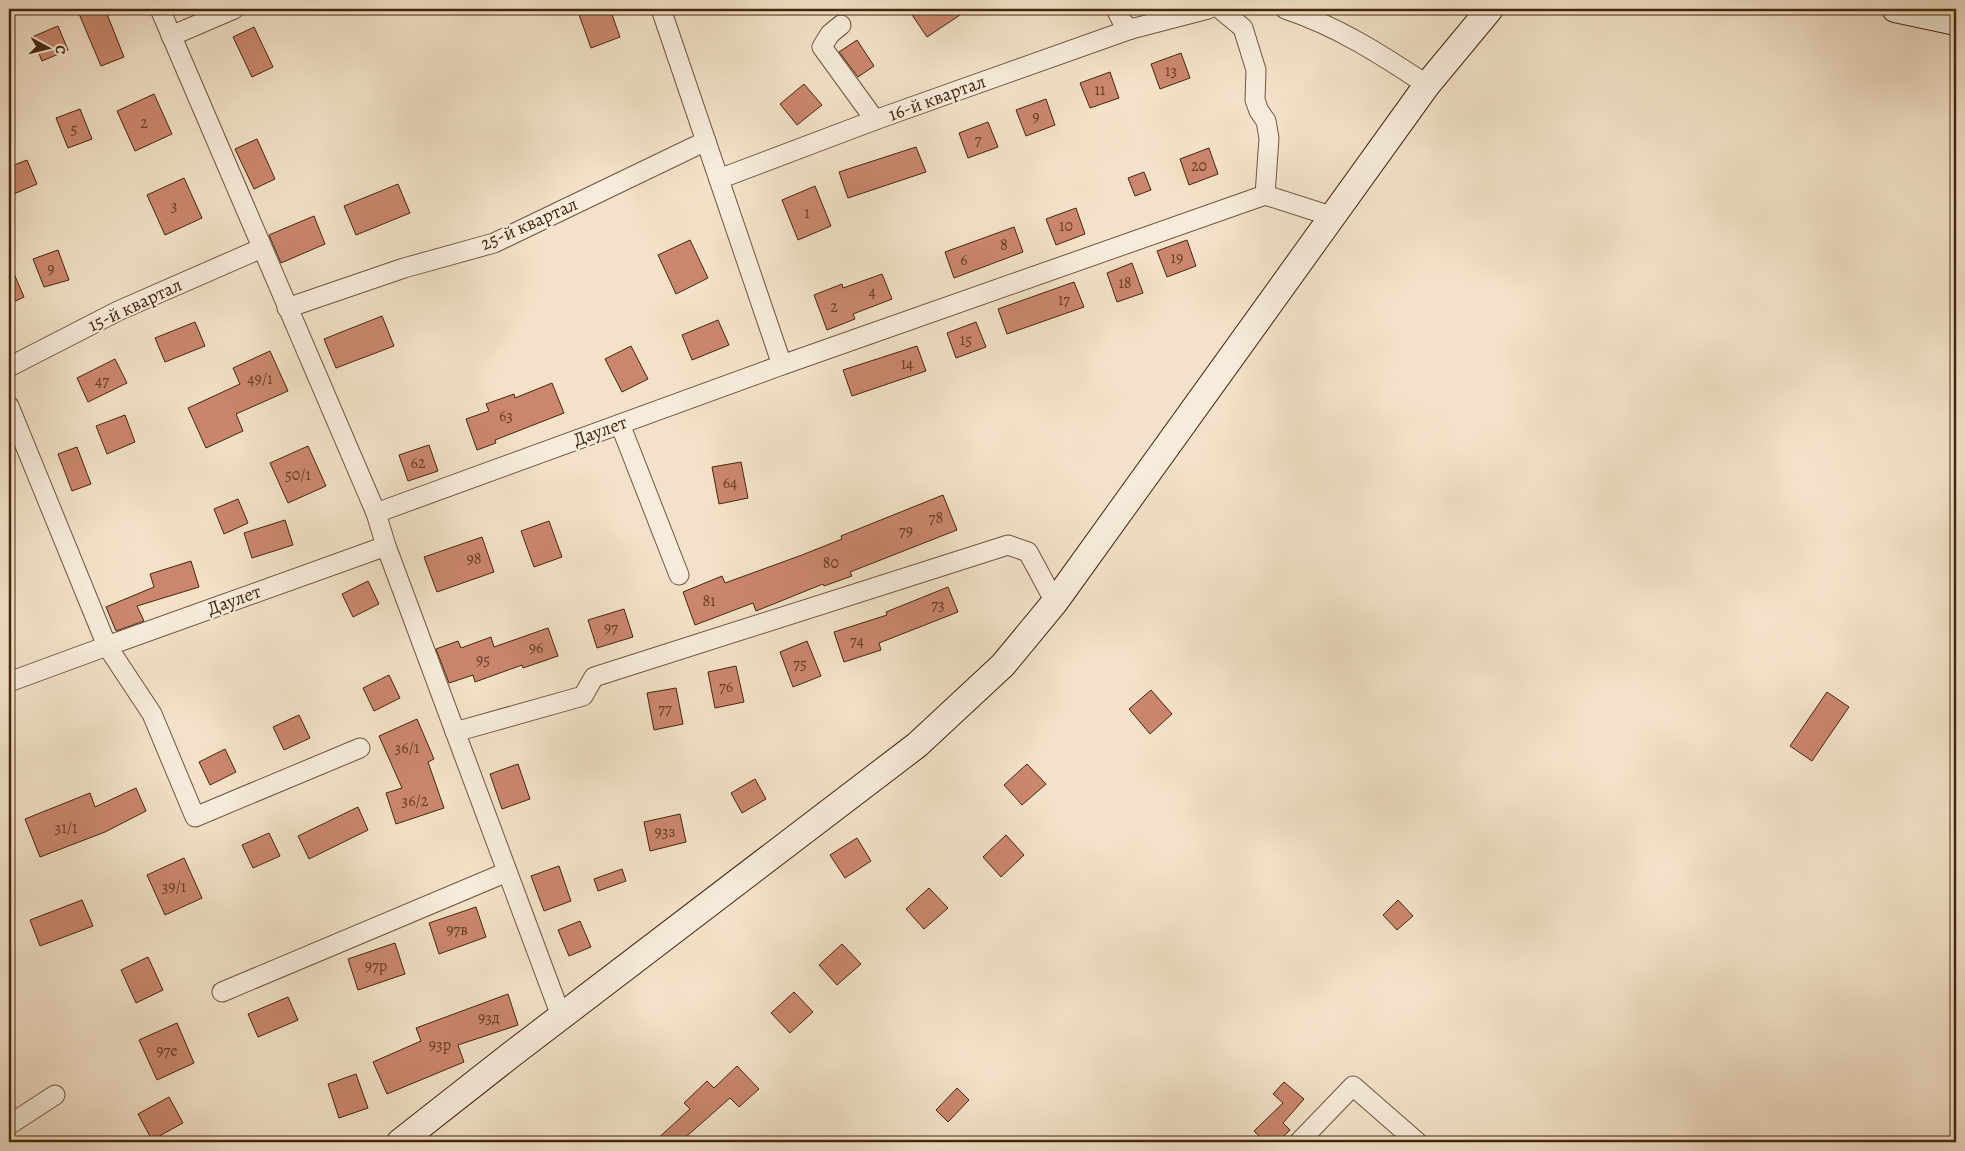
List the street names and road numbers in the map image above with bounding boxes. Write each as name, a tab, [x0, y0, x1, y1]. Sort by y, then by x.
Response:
street label: 16-й квартал	[885, 68, 989, 128]
street label: 25-й квартал	[476, 191, 582, 257]
street label: 15-й квартал	[84, 272, 186, 338]
street label: Даулет	[569, 409, 631, 453]
street label: Даулет	[203, 578, 265, 622]

